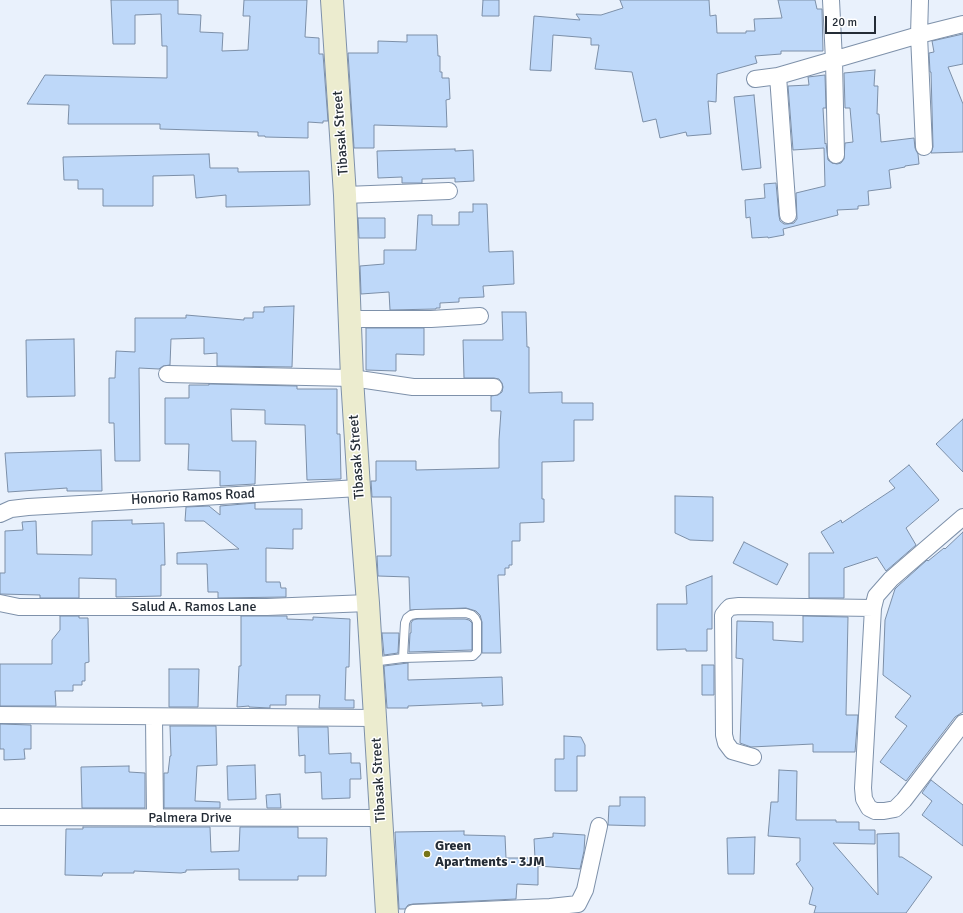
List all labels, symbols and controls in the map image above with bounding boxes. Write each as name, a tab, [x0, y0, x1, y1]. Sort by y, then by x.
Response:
scale bar	[827, 8, 878, 34]
text: 20 m	[832, 15, 857, 30]
street label: Tibasak Street	[330, 90, 352, 176]
street label: Tibasak Street	[346, 414, 368, 500]
street label: Honorio Ramos Road	[131, 485, 255, 509]
street label: Salud A. Ramos Lane	[132, 599, 256, 615]
street label: Tibasak Street	[368, 737, 390, 823]
street label: Palmera Drive	[148, 810, 232, 826]
place label: Green Apartments - 3JM	[435, 838, 545, 870]
marker: Green Apartments - 3JM	[422, 849, 432, 859]

